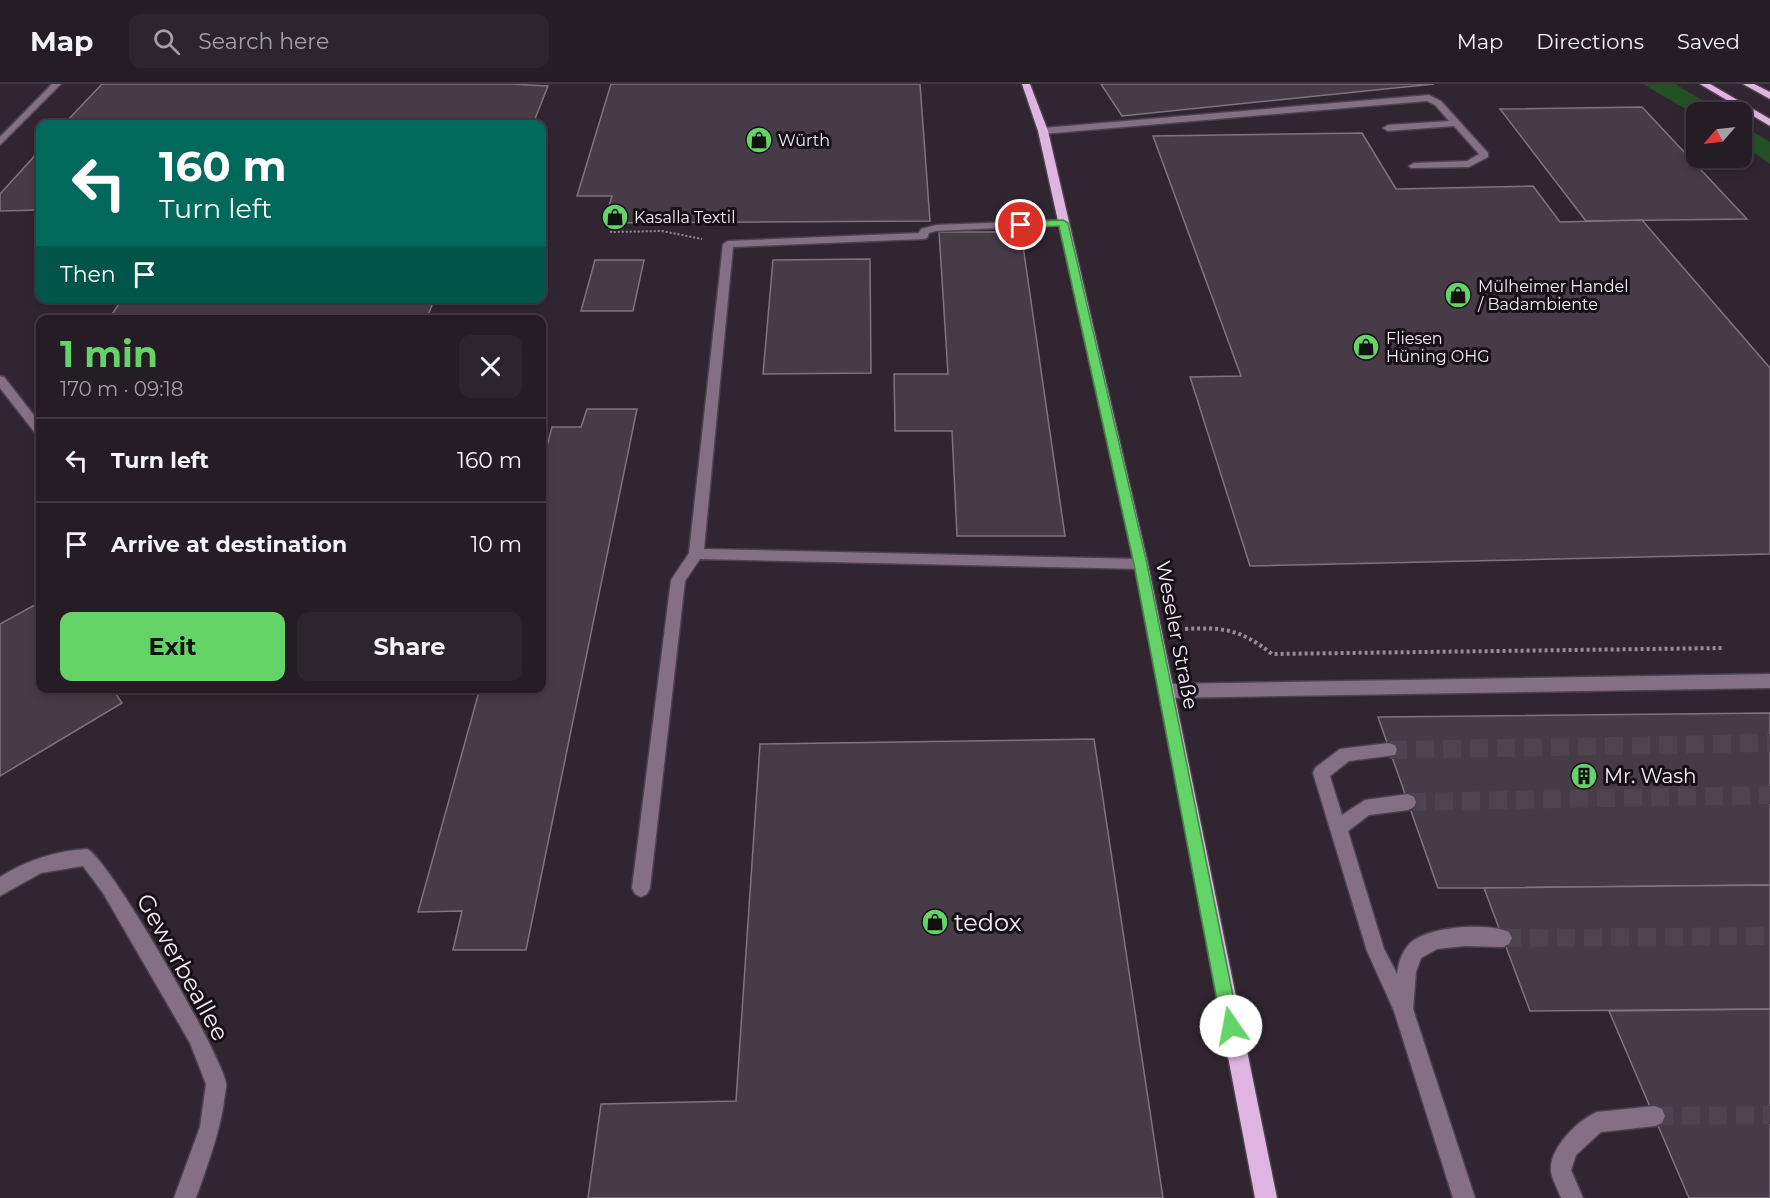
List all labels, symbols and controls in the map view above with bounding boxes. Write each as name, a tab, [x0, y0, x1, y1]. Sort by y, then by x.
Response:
search box	[129, 14, 549, 68]
text: Map	[30, 24, 93, 58]
icon: search	[150, 25, 183, 58]
text: Search here	[198, 28, 329, 55]
text: Map	[1457, 29, 1503, 54]
text: Directions	[1536, 29, 1644, 54]
text: Saved	[1677, 29, 1740, 54]
north arrow	[1686, 102, 1752, 168]
map controls	[1686, 102, 1752, 168]
shop icon: Würth	[744, 125, 774, 155]
place label: Würth	[778, 131, 830, 150]
text: 160 m	[159, 140, 287, 192]
icon: left	[60, 144, 138, 222]
text: Turn left	[159, 192, 272, 225]
pin	[995, 199, 1046, 250]
shop icon: Kasalla Textil	[600, 202, 630, 232]
place label: Kasalla Textil	[634, 208, 735, 227]
icon: arrive	[1004, 208, 1037, 241]
icon: arrive	[128, 258, 161, 291]
text: Then	[60, 261, 116, 288]
place label: Mülheimer Handel / Badambiente	[1477, 277, 1628, 314]
shop icon: Mülheimer Handel / Badambiente	[1443, 280, 1473, 310]
place label: Fliesen Hüning OHG	[1386, 329, 1490, 366]
text: 1 min	[60, 332, 158, 376]
shop icon: Fliesen Hüning OHG	[1351, 332, 1381, 362]
button: close	[459, 335, 522, 398]
text: 170 m · 09:18	[60, 377, 183, 401]
icon: left	[60, 444, 93, 477]
text: Turn left	[111, 447, 209, 474]
text: 160 m	[457, 447, 522, 474]
icon: arrive	[60, 528, 93, 561]
text: Arrive at destination	[111, 531, 347, 558]
text: 10 m	[470, 531, 522, 558]
street label: Weseler Straße	[1151, 559, 1203, 711]
button: Exit	[60, 612, 285, 681]
button: Share	[297, 612, 522, 681]
building icon: Mr. Wash	[1569, 761, 1599, 791]
place label: Mr. Wash	[1604, 764, 1697, 788]
street label: Gewerbeallee	[131, 888, 235, 1046]
shop icon: tedox	[920, 907, 950, 937]
place label: tedox	[954, 908, 1022, 937]
position arrow	[1199, 994, 1263, 1058]

